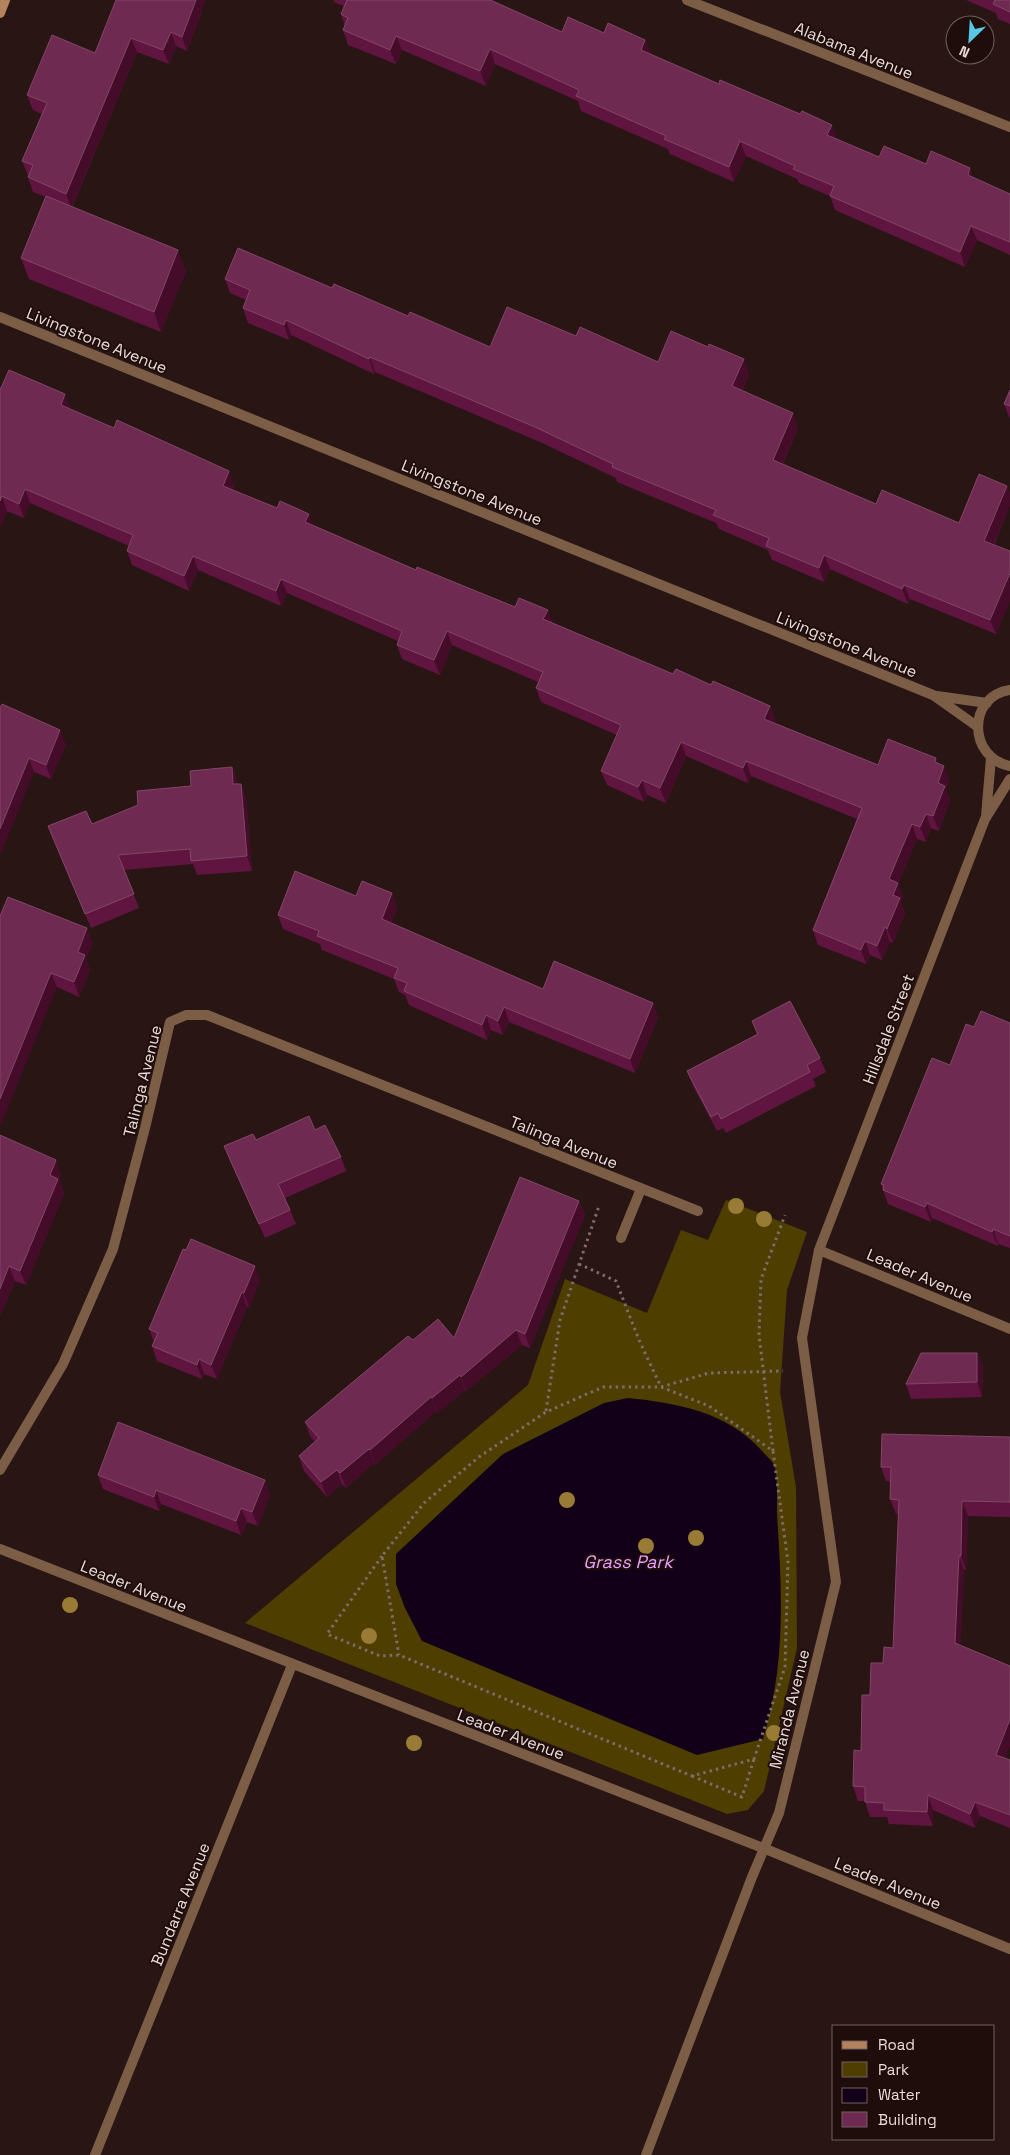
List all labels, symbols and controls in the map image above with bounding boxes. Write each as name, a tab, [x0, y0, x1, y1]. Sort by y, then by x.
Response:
north arrow	[945, 15, 995, 65]
street label: Alabama Avenue	[791, 17, 916, 84]
text: N	[956, 42, 973, 62]
street label: Livingstone Avenue	[23, 303, 170, 378]
street label: Livingstone Avenue	[398, 455, 545, 530]
street label: Livingstone Avenue	[773, 607, 920, 682]
street label: Hillsdale Street	[858, 971, 919, 1087]
street label: Talinga Avenue	[118, 1023, 167, 1139]
street label: Talinga Avenue	[507, 1111, 621, 1174]
street label: Leader Avenue	[864, 1244, 976, 1307]
water label: Grass Park	[583, 1550, 675, 1573]
street label: Leader Avenue	[77, 1555, 190, 1617]
street label: Miranda Avenue	[764, 1647, 814, 1771]
street label: Leader Avenue	[454, 1704, 567, 1765]
street label: Bundarra Avenue	[146, 1839, 215, 1969]
street label: Leader Avenue	[831, 1852, 944, 1914]
legend	[832, 2025, 995, 2140]
text: Road	[878, 2035, 915, 2054]
text: Park	[878, 2060, 909, 2079]
text: Water	[878, 2085, 921, 2104]
text: Building	[878, 2110, 937, 2129]

